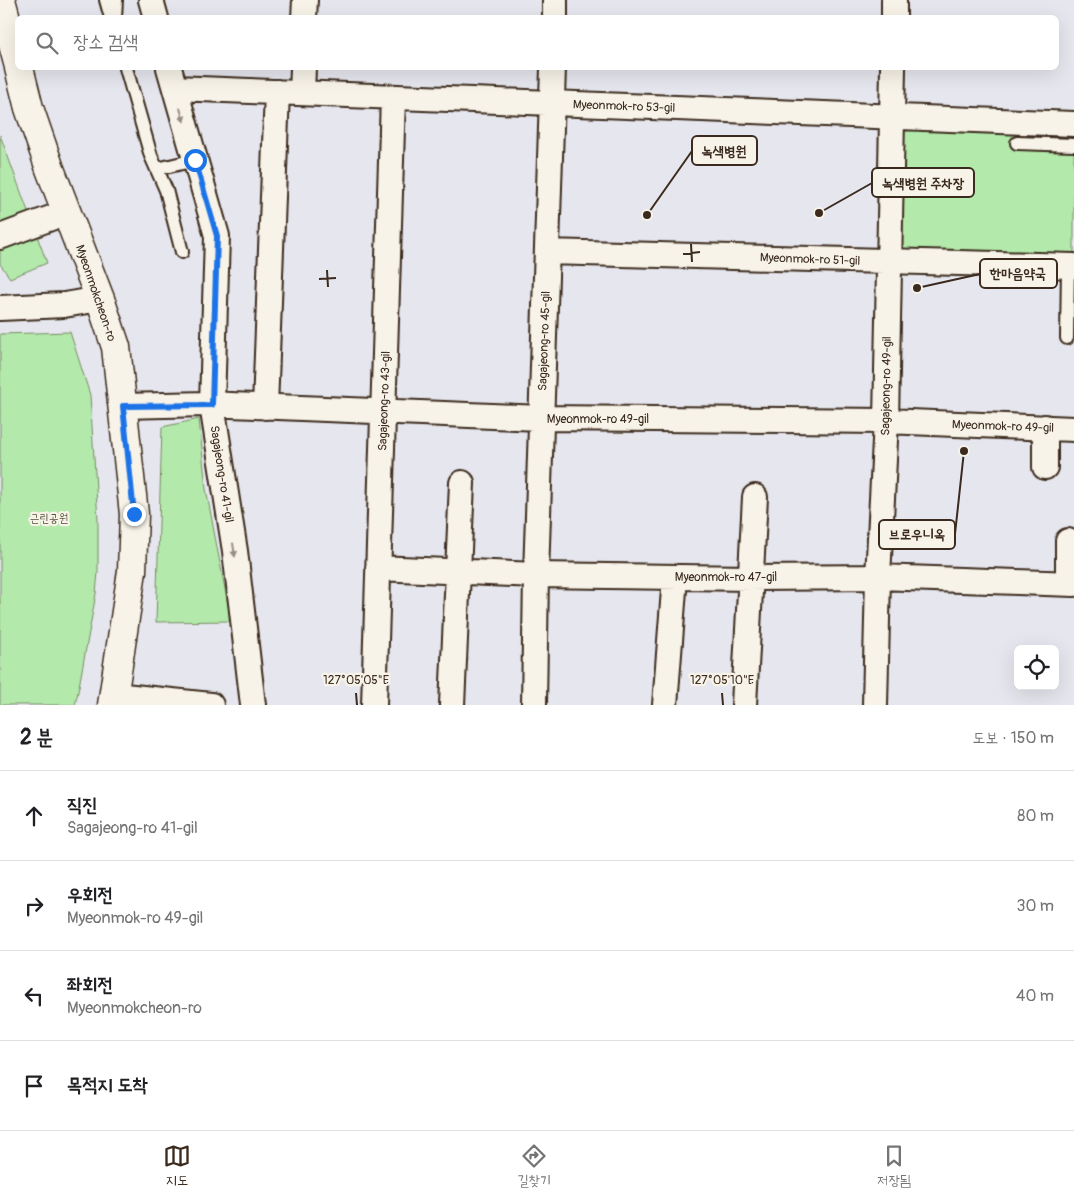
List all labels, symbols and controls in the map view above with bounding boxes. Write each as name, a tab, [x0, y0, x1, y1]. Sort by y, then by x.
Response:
search box	[15, 15, 1059, 70]
icon: search	[33, 29, 61, 57]
text: 장소 검색	[73, 30, 138, 54]
street label: Myeonmok-ro 53-gil	[573, 97, 676, 116]
one-way arrow	[179, 107, 187, 122]
callout: 녹색병원	[692, 136, 757, 165]
text: 녹색병원	[701, 143, 747, 160]
route start	[184, 149, 207, 172]
callout: 녹색병원 주차장	[872, 168, 974, 197]
text: 녹색병원 주차장	[882, 175, 965, 192]
street label: Myeonmokcheon-ro	[72, 243, 119, 344]
street label: Myeonmok-ro 51-gil	[760, 250, 861, 269]
callout: 한마음약국	[980, 259, 1057, 288]
text: 한마음약국	[989, 265, 1046, 282]
street label: Sagajeong-ro 45-gil	[535, 291, 554, 391]
street label: Sagajeong-ro 49-gil	[878, 336, 895, 436]
street label: Sagajeong-ro 43-gil	[375, 351, 394, 451]
street label: Myeonmok-ro 49-gil	[547, 412, 649, 427]
street label: Myeonmok-ro 49-gil	[952, 417, 1054, 436]
street label: Sagajeong-ro 41-gil	[206, 424, 237, 524]
route end	[123, 503, 146, 526]
park label: 근린공원	[30, 511, 68, 526]
callout: 브로우니옥	[879, 520, 955, 549]
text: 브로우니옥	[889, 526, 945, 543]
one-way arrow	[231, 543, 239, 559]
street label: Myeonmok-ro 47-gil	[675, 570, 777, 585]
map controls	[1014, 645, 1059, 690]
button: locate	[1014, 645, 1059, 690]
text: 127°05'05"E	[323, 673, 389, 688]
text: 127°05'10"E	[690, 673, 754, 688]
text: 2 분	[20, 724, 53, 751]
text: 도보 · 150 m	[973, 728, 1054, 748]
text: 직진	[67, 793, 98, 817]
icon: ahead	[20, 802, 48, 830]
text: 80 m	[1017, 806, 1054, 826]
text: Sagajeong-ro 41-gil	[67, 818, 198, 838]
text: 우회전	[67, 883, 113, 907]
icon: right	[20, 892, 48, 920]
text: 30 m	[1016, 896, 1054, 916]
text: Myeonmok-ro 49-gil	[67, 908, 203, 928]
text: 좌회전	[67, 973, 113, 997]
icon: left	[20, 982, 48, 1010]
text: 40 m	[1016, 986, 1054, 1006]
text: Myeonmokcheon-ro	[67, 998, 202, 1018]
icon: arrive	[20, 1072, 48, 1100]
text: 목적지 도착	[67, 1073, 148, 1097]
tab: 지도	[163, 1142, 191, 1190]
tab: 길찾기	[517, 1142, 551, 1190]
tab: 저장됨	[877, 1142, 911, 1190]

